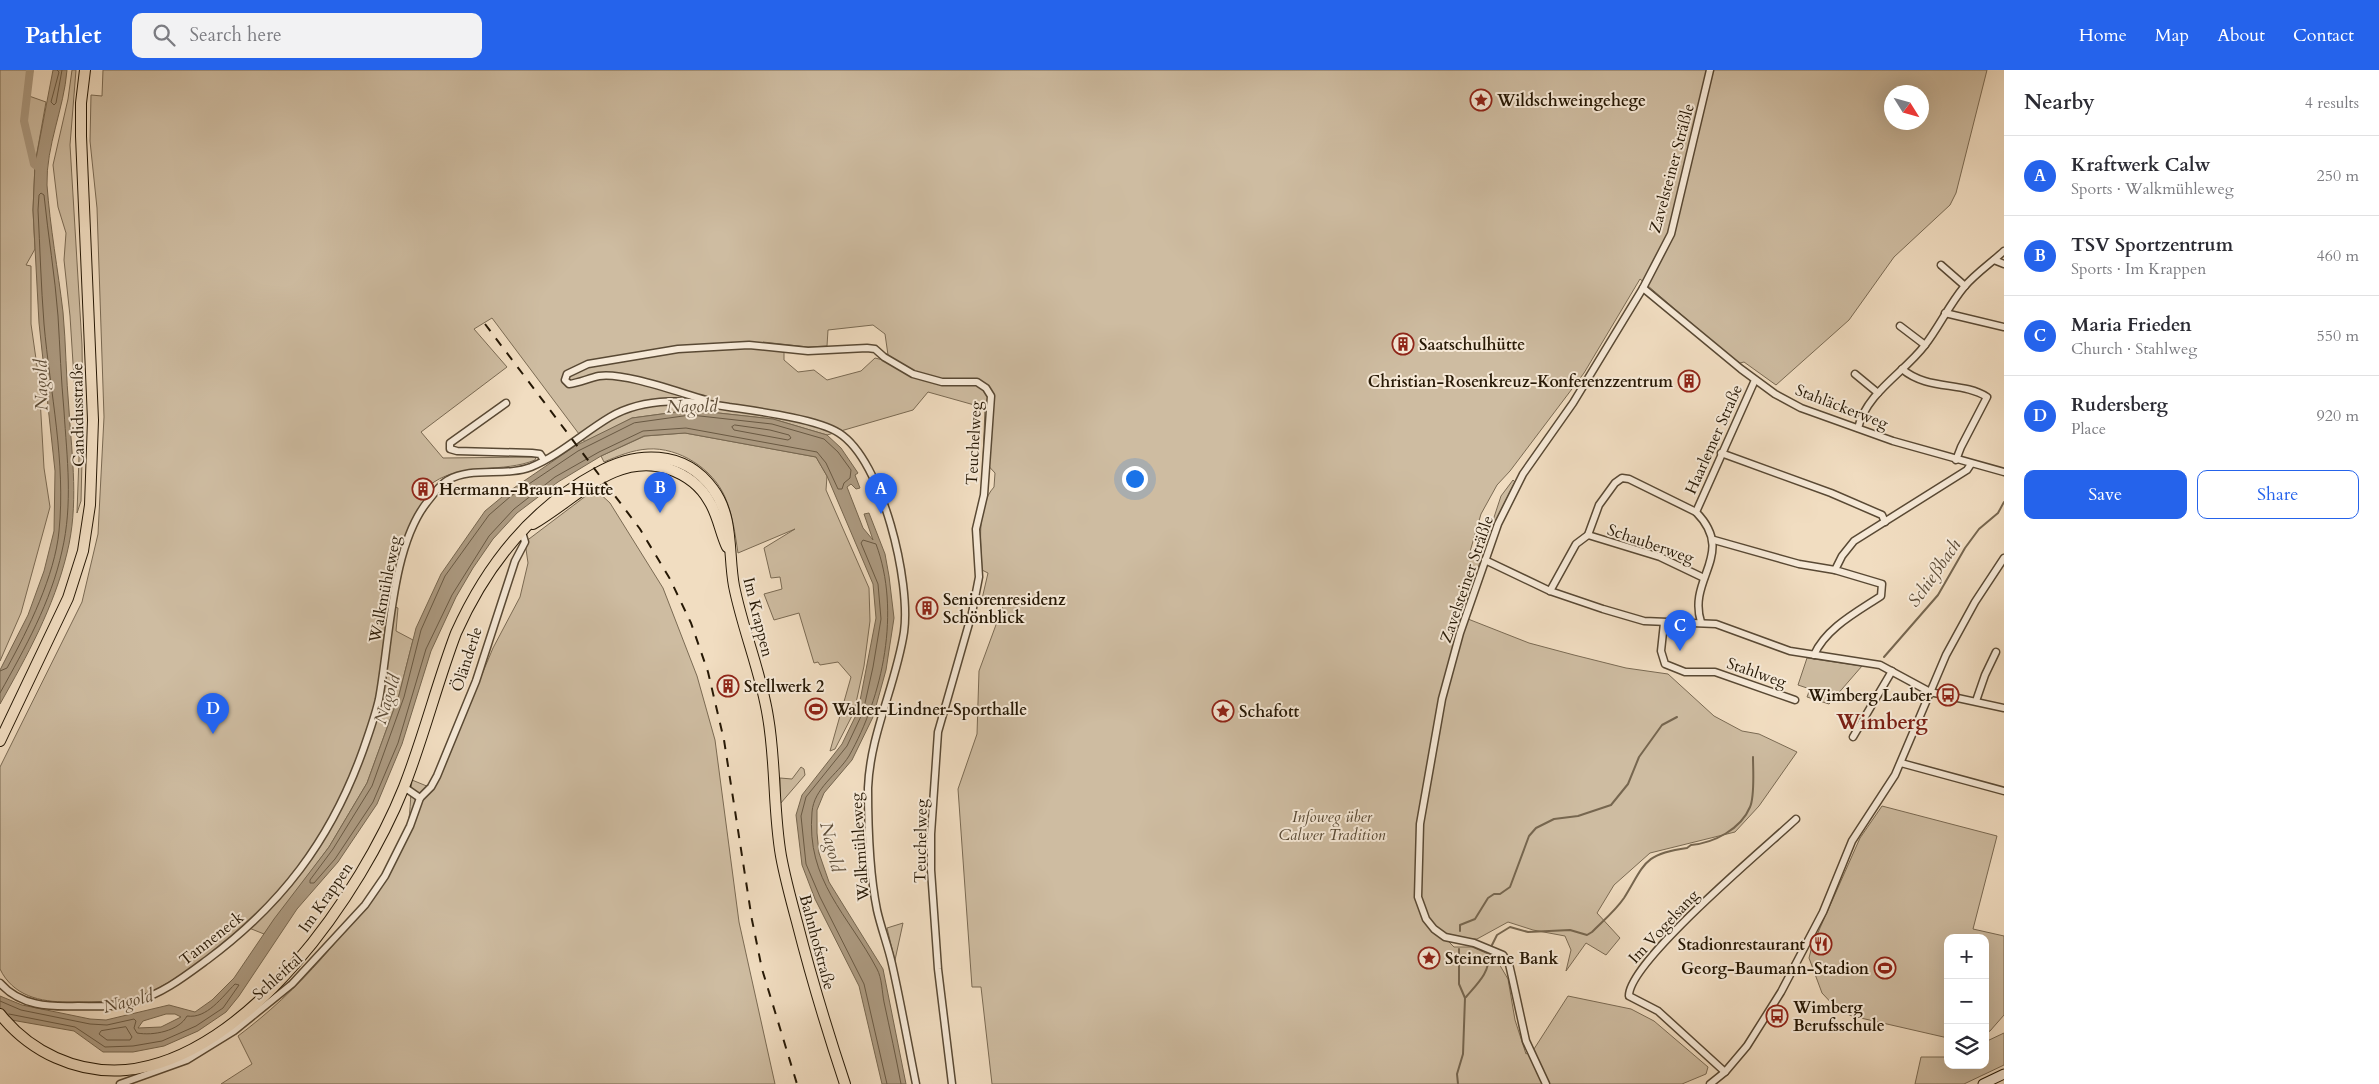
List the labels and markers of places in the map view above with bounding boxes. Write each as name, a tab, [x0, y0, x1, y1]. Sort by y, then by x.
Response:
place icon: Wildschweingehege	[1469, 88, 1493, 112]
place label: Wildschweingehege	[1496, 90, 1646, 112]
building icon: Saatschulhütte	[1391, 332, 1415, 356]
place label: Saatschulhütte	[1419, 334, 1525, 356]
building icon: Christian-Rosenkreuz-Konferenzzentrum	[1677, 369, 1701, 393]
place label: Christian-Rosenkreuz-Konferenzzentrum	[1368, 371, 1673, 393]
pin: B	[644, 472, 676, 513]
pin: A	[865, 473, 897, 514]
building icon: Hermann-Braun-Hütte	[411, 477, 435, 501]
place label: Hermann-Braun-Hütte	[439, 479, 614, 501]
place label: Seniorenresidenz Schönblick	[943, 589, 1066, 629]
building icon: Seniorenresidenz Schönblick	[915, 596, 939, 620]
pin: C	[1664, 610, 1696, 651]
building icon: Stellwerk 2	[716, 674, 740, 698]
place label: Stellwerk 2	[744, 676, 824, 698]
bus stop icon: Wimberg Lauber	[1936, 683, 1960, 707]
place label: Wimberg Lauber	[1807, 685, 1933, 707]
pin: D	[197, 693, 229, 734]
sports icon: Walter-Lindner-Sporthalle	[804, 697, 828, 721]
place label: Walter-Lindner-Sporthalle	[831, 699, 1027, 721]
place icon: Schafott	[1211, 699, 1235, 723]
place label: Schafott	[1239, 701, 1300, 723]
restaurant icon: Stadionrestaurant	[1809, 932, 1833, 956]
place label: Stadionrestaurant	[1678, 934, 1805, 956]
place icon: Steinerne Bank	[1417, 946, 1441, 970]
place label: Steinerne Bank	[1445, 948, 1558, 970]
sports icon: Georg-Baumann-Stadion	[1873, 956, 1897, 980]
place label: Georg-Baumann-Stadion	[1681, 958, 1870, 980]
place label: Wimberg Berufsschule	[1792, 997, 1885, 1037]
bus stop icon: Wimberg Berufsschule	[1765, 1004, 1789, 1028]

